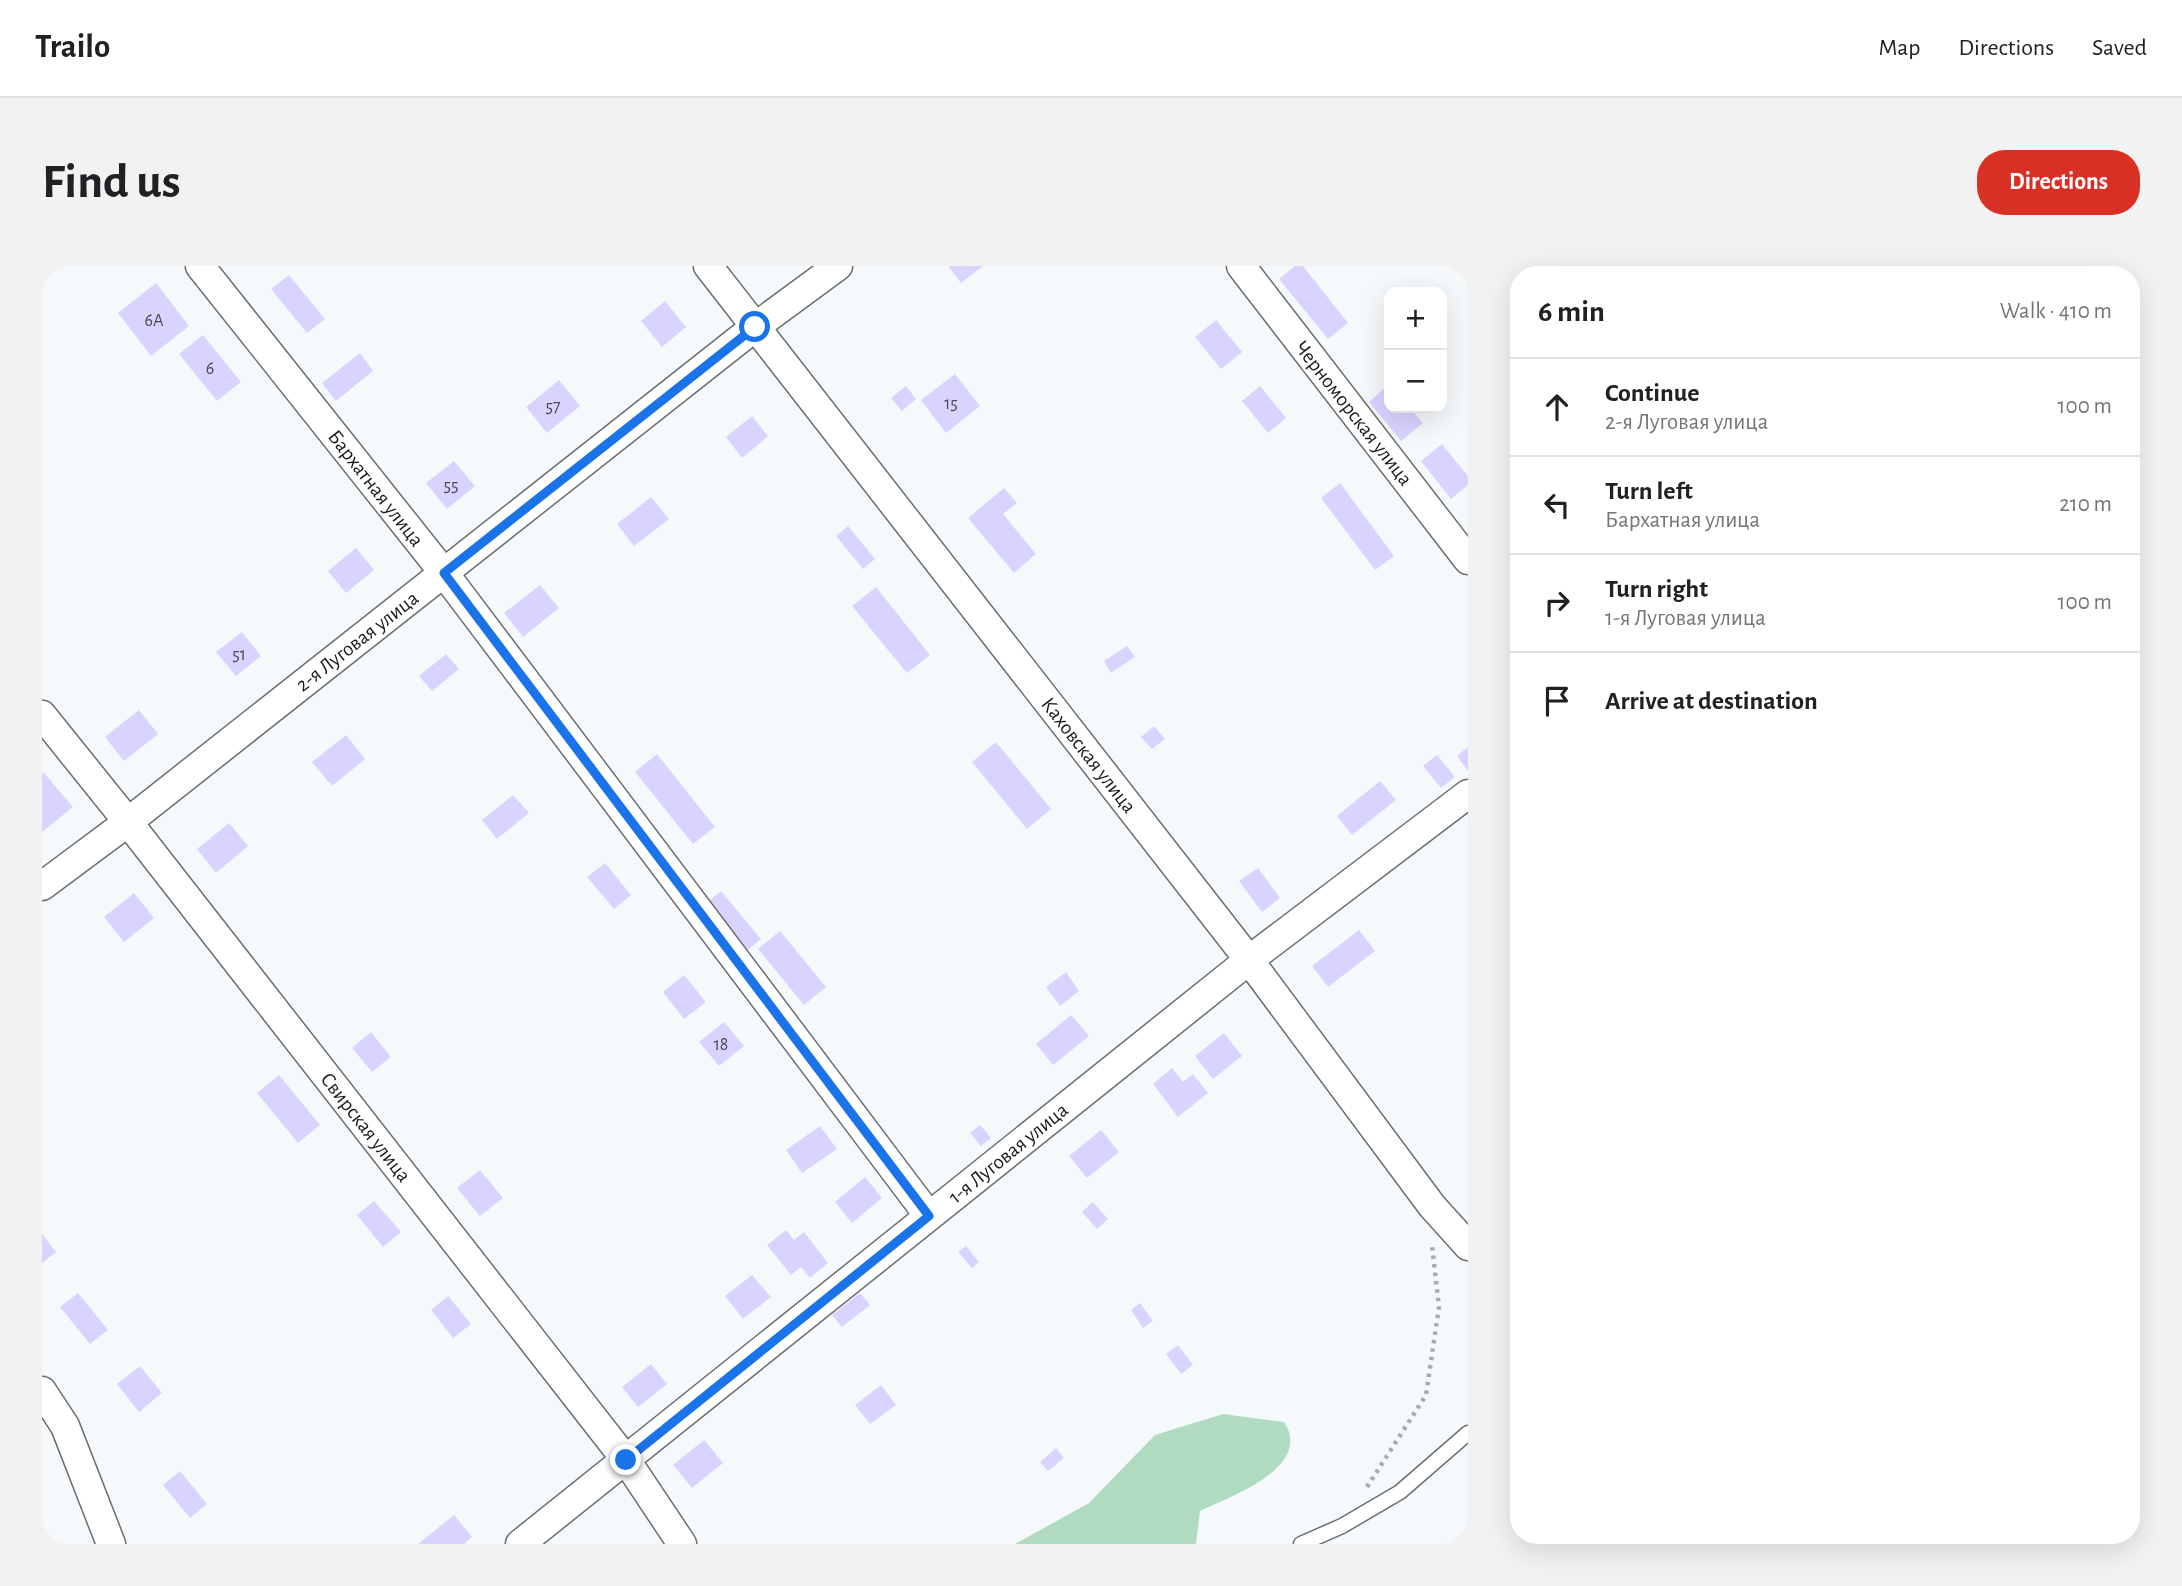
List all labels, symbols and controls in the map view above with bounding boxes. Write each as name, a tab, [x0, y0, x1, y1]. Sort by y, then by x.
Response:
text: Trailo	[35, 31, 110, 64]
text: Map	[1878, 36, 1920, 60]
text: Directions	[1958, 36, 2054, 60]
text: Saved	[2092, 36, 2147, 60]
button: Directions	[1977, 150, 2140, 215]
text: Find us	[42, 158, 181, 207]
map controls	[1384, 287, 1447, 413]
button: +	[1384, 287, 1447, 350]
text: 6 min	[1538, 297, 1605, 327]
text: Walk · 410 m	[2000, 300, 2112, 323]
route start	[739, 311, 770, 342]
house number: 6А	[144, 312, 164, 330]
street label: Черноморская улица	[1291, 337, 1417, 490]
button: −	[1384, 350, 1447, 413]
house number: 6	[206, 360, 214, 378]
text: Continue	[1605, 380, 1700, 406]
icon: ahead	[1538, 388, 1576, 426]
house number: 15	[944, 395, 958, 413]
text: 100 m	[2058, 395, 2112, 418]
house number: 57	[545, 398, 561, 416]
text: 2-я Луговая улица	[1605, 411, 1768, 434]
street label: Бархатная улица	[324, 426, 428, 551]
house number: 55	[443, 477, 459, 495]
text: Turn left	[1605, 478, 1693, 504]
icon: left	[1538, 486, 1576, 524]
text: 210 m	[2059, 493, 2112, 516]
text: Бархатная улица	[1605, 509, 1760, 532]
text: Turn right	[1605, 576, 1708, 602]
icon: right	[1538, 584, 1576, 622]
street label: 2-я Луговая улица	[292, 587, 423, 696]
text: 100 m	[2058, 591, 2112, 614]
text: 1-я Луговая улица	[1605, 607, 1766, 630]
house number: 51	[232, 646, 246, 664]
icon: arrive	[1538, 682, 1576, 720]
text: Arrive at destination	[1605, 688, 1818, 714]
street label: Каховская улица	[1037, 694, 1140, 817]
house number: 18	[714, 1036, 728, 1054]
street label: Свирская улица	[316, 1068, 415, 1186]
street label: 1-я Луговая улица	[945, 1099, 1072, 1208]
route end	[610, 1444, 641, 1475]

